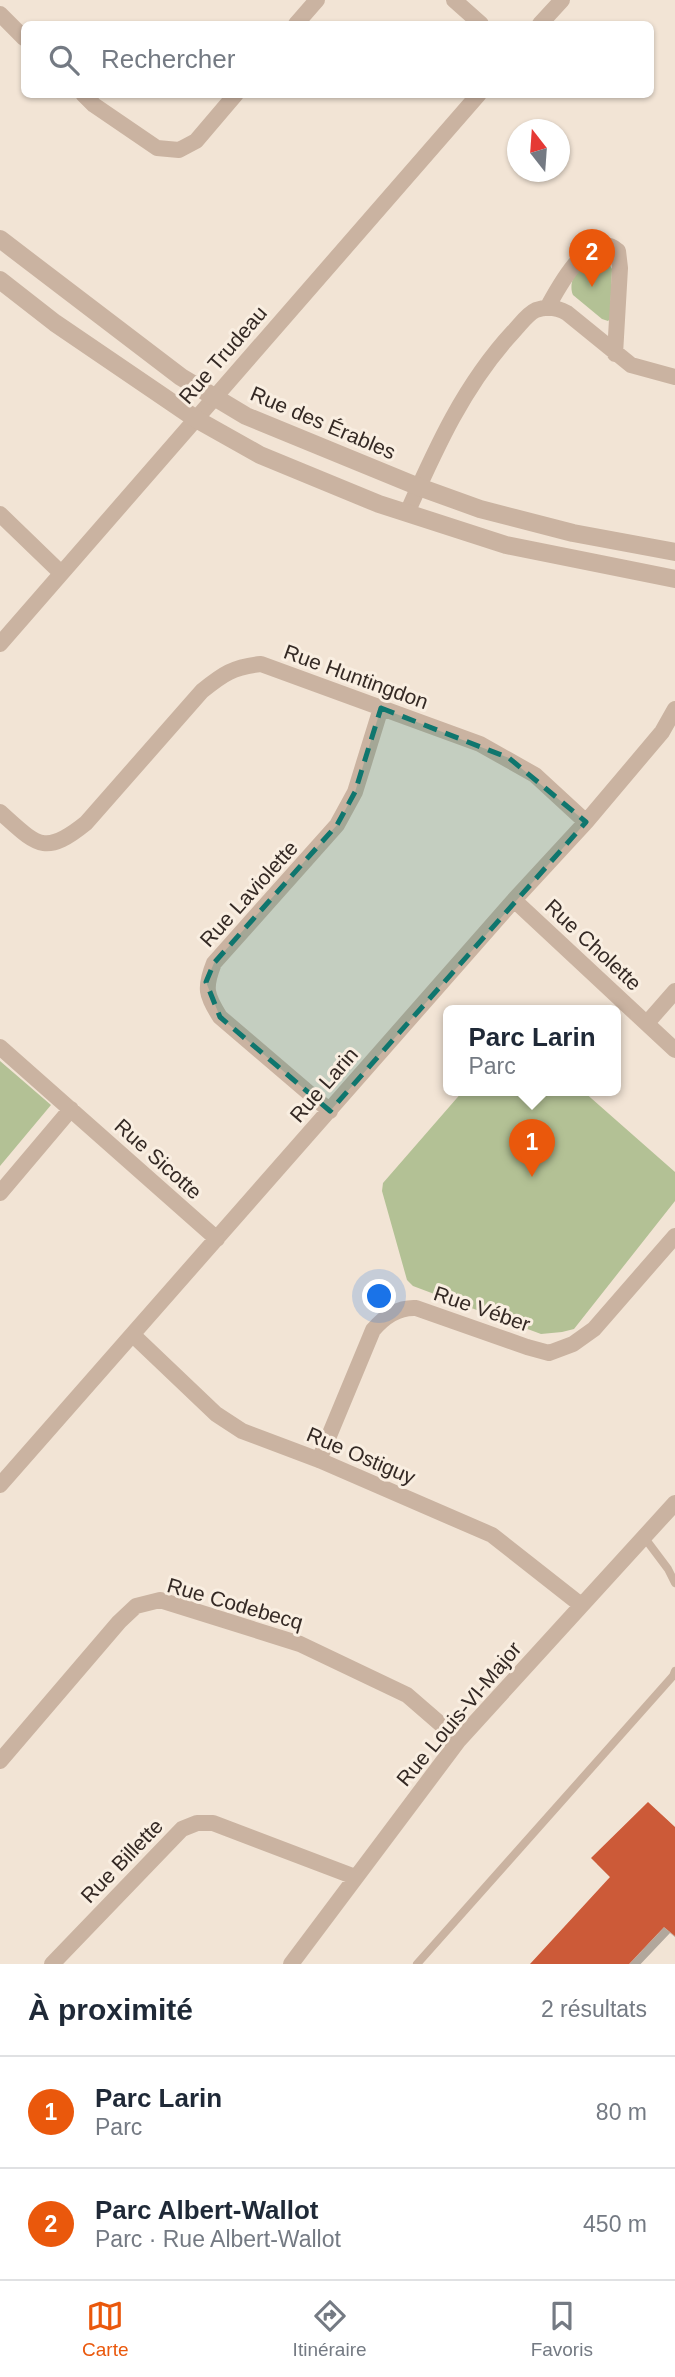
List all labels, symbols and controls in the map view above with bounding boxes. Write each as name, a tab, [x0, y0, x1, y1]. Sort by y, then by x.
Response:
search box	[21, 21, 654, 98]
icon: search	[45, 41, 83, 79]
text: Rechercher	[101, 44, 235, 74]
north arrow	[507, 119, 570, 182]
pin: 2	[569, 229, 615, 287]
street label: Rue Trudeau	[174, 301, 271, 408]
street label: Rue des Érables	[247, 382, 399, 463]
street label: Rue Huntingdon	[281, 640, 431, 713]
street label: Rue Laviolette	[195, 836, 302, 951]
street label: Rue Cholette	[541, 894, 646, 995]
popup	[443, 1005, 621, 1096]
text: Parc Larin	[468, 1022, 596, 1052]
street label: Rue Larin	[285, 1043, 362, 1127]
text: Parc	[468, 1053, 516, 1079]
street label: Rue Sicotte	[110, 1114, 206, 1203]
pin: 1	[509, 1119, 555, 1177]
your location	[362, 1279, 396, 1313]
street label: Rue Véber	[431, 1281, 533, 1336]
street label: Rue Ostiguy	[304, 1422, 419, 1489]
street label: Rue Codebecq	[165, 1573, 306, 1634]
street label: Rue Louis-VI-Major	[392, 1637, 526, 1790]
street label: Rue Billette	[76, 1814, 167, 1907]
text: À proximité	[28, 1993, 193, 2026]
text: 2 résultats	[541, 1996, 647, 2022]
text: Parc Larin	[95, 2083, 222, 2113]
text: 1	[45, 2099, 57, 2125]
text: 80 m	[596, 2099, 647, 2125]
text: Parc	[95, 2114, 142, 2140]
text: Parc Albert-Wallot	[95, 2195, 318, 2225]
text: 2	[45, 2211, 57, 2237]
text: 450 m	[583, 2211, 647, 2237]
text: Parc · Rue Albert-Wallot	[95, 2226, 341, 2252]
tab: Carte	[82, 2297, 129, 2361]
tab: Itinéraire	[293, 2297, 367, 2361]
tab: Favoris	[531, 2297, 593, 2361]

